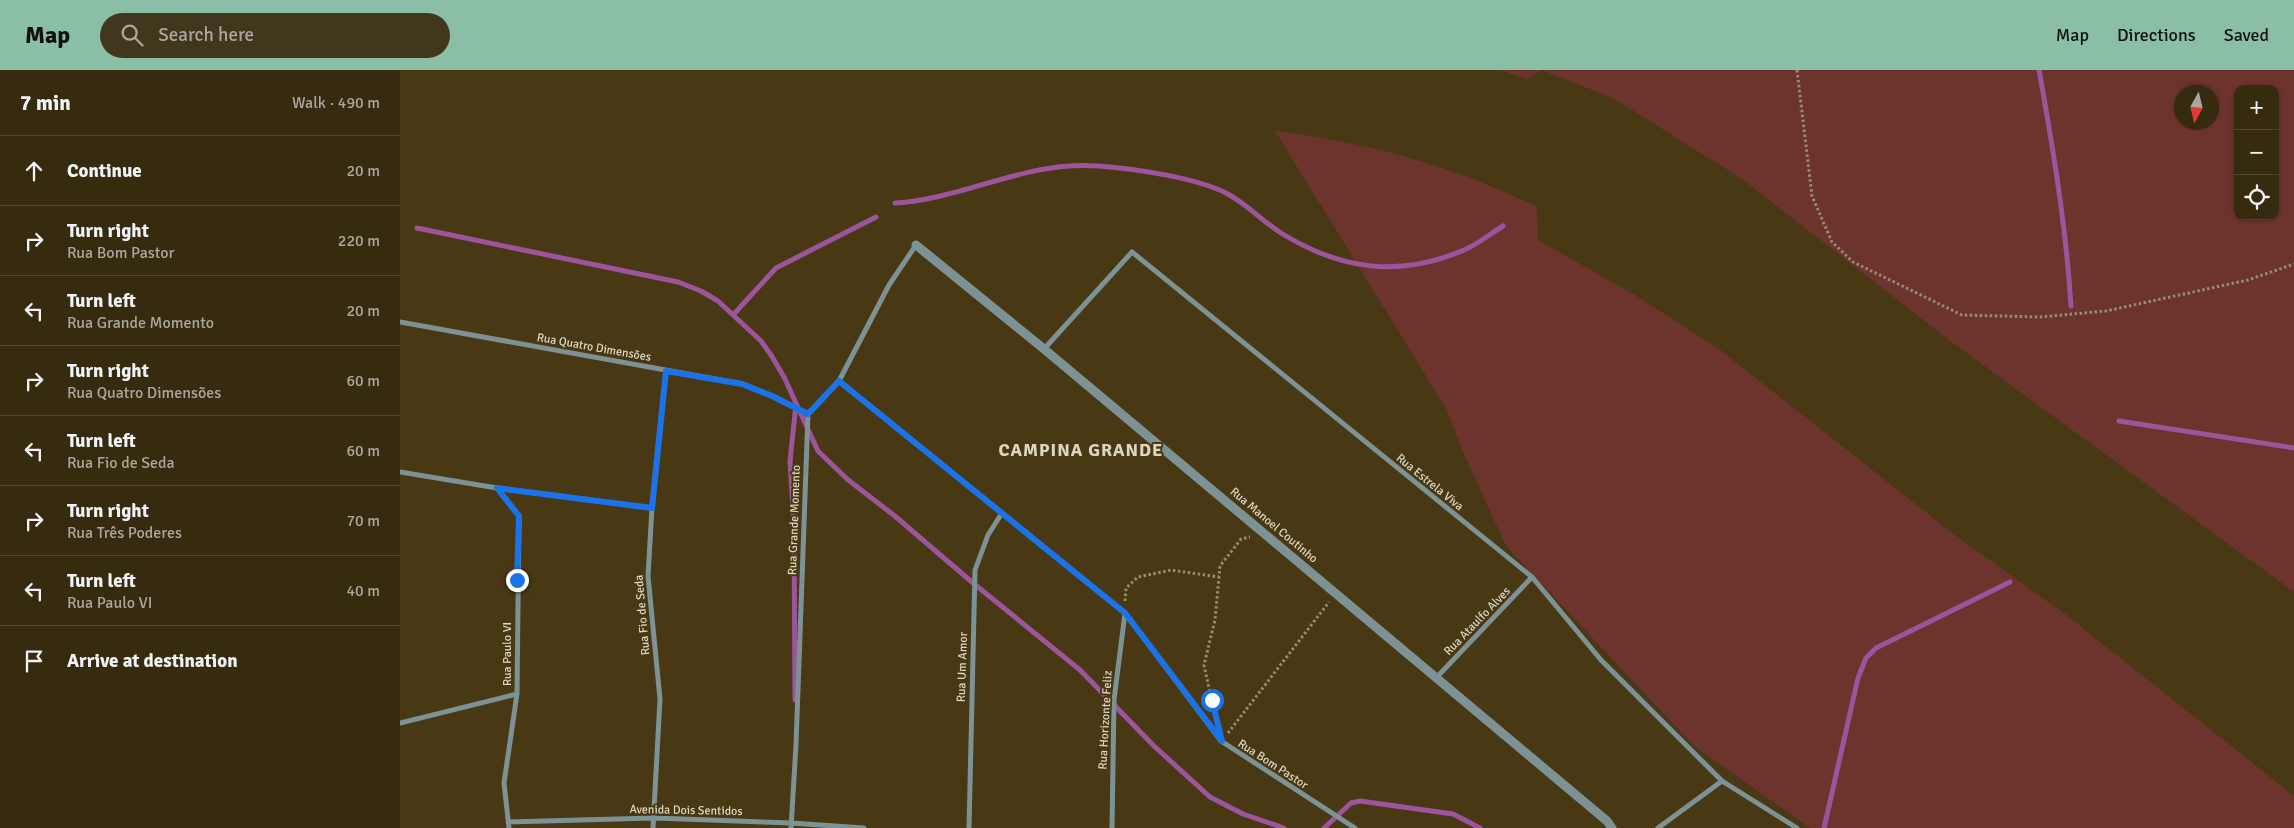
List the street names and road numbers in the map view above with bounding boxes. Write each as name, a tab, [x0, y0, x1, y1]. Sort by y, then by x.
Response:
street label: Rua Quatro Dimensões	[536, 330, 652, 365]
street label: Rua Estrela Viva	[1393, 451, 1466, 514]
street label: Rua Grande Momento	[785, 465, 804, 575]
street label: Rua Manoel Coutinho	[1227, 484, 1321, 566]
street label: Rua Fio de Seda	[632, 574, 653, 656]
street label: Rua Ataulfo Alves	[1441, 584, 1514, 659]
street label: Rua Paulo VI	[500, 622, 515, 686]
street label: Rua Um Amor	[954, 631, 971, 702]
street label: Rua Horizonte Feliz	[1095, 670, 1116, 770]
street label: Rua Bom Pastor	[1235, 736, 1311, 793]
street label: Avenida Dois Sentidos	[629, 802, 743, 819]

